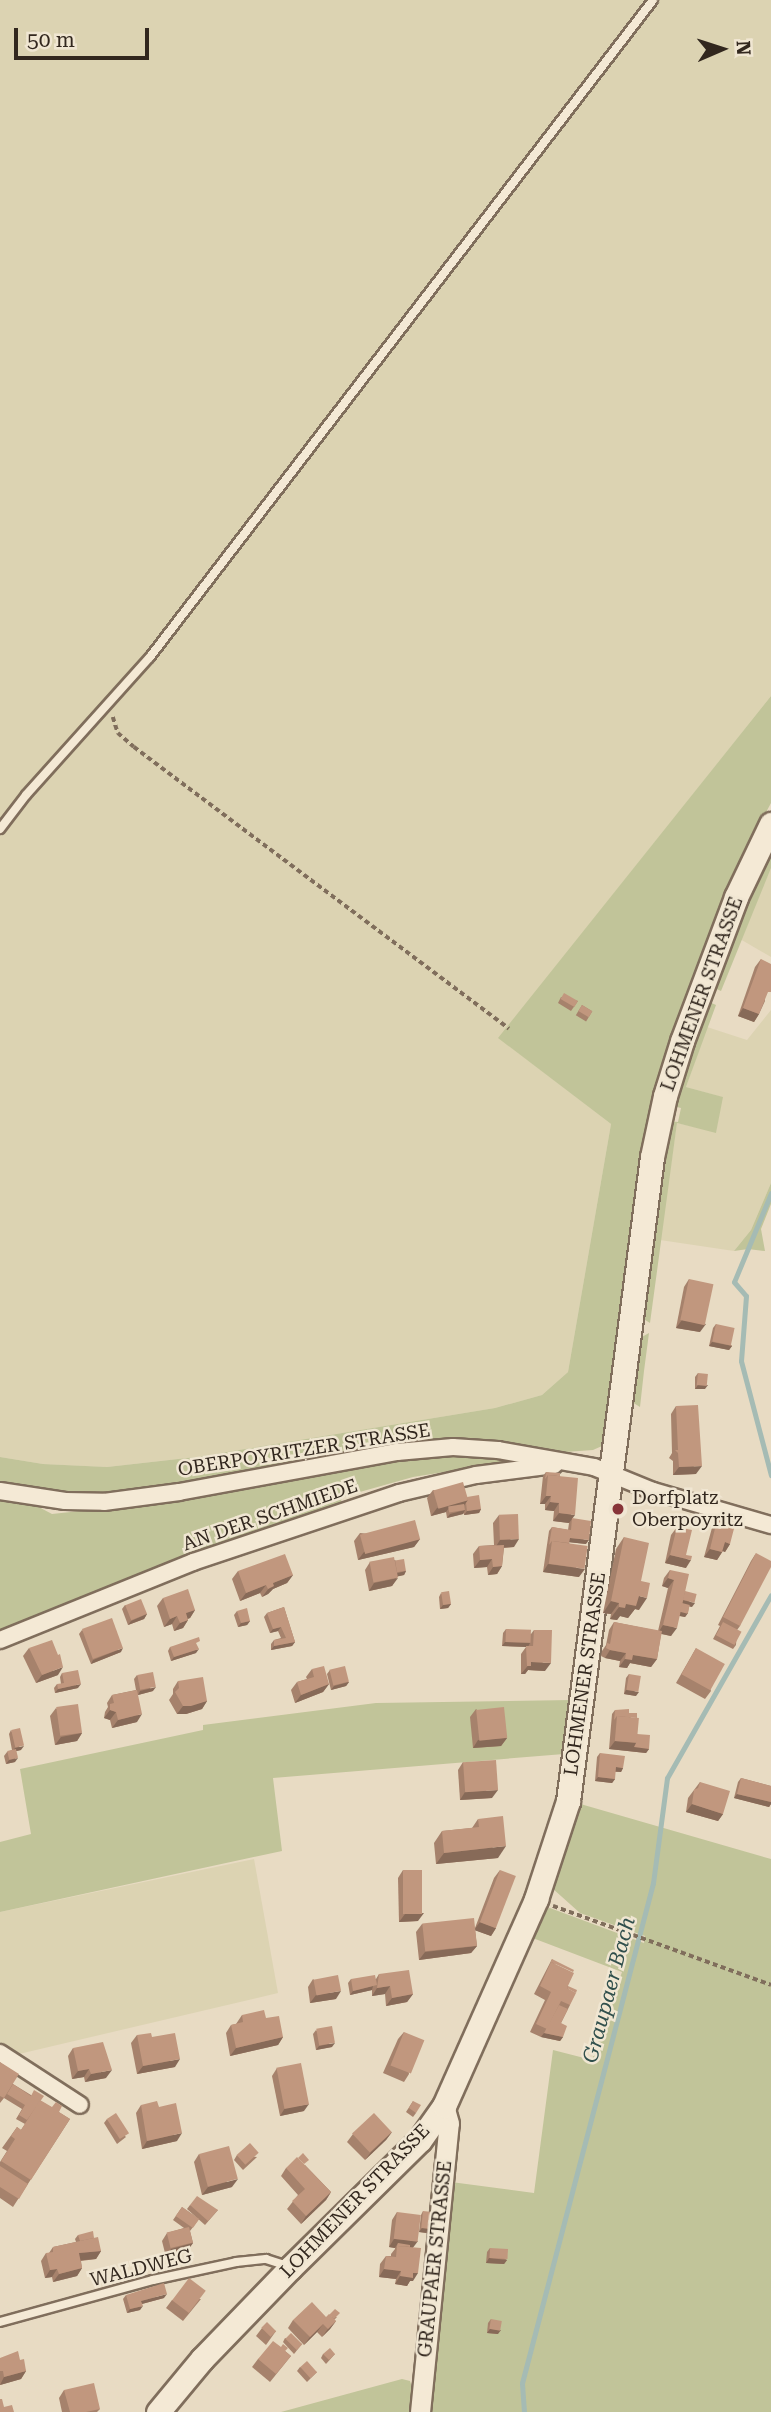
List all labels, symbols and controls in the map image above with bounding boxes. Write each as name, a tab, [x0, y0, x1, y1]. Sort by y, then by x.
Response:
scale bar	[18, 14, 152, 58]
north arrow	[687, 14, 757, 84]
text: 50 m	[27, 28, 75, 52]
text: N	[732, 40, 755, 56]
street label: LOHMENER STRASSE	[656, 894, 748, 1094]
street label: OBERPOYRITZER STRASSE	[176, 1419, 432, 1481]
street label: AN DER SCHMIEDE	[180, 1474, 360, 1556]
place label: Dorfplatz Oberpoyritz	[632, 1487, 743, 1531]
marker: Dorfplatz Oberpoyritz	[610, 1501, 626, 1517]
street label: LOHMENER STRASSE	[559, 1571, 611, 1777]
water label: Graupaer Bach	[577, 1914, 641, 2066]
street label: LOHMENER STRASSE	[276, 2119, 434, 2283]
street label: GRAUPAER STRASSE	[413, 2159, 457, 2359]
street label: WALDWEG	[88, 2244, 194, 2292]

